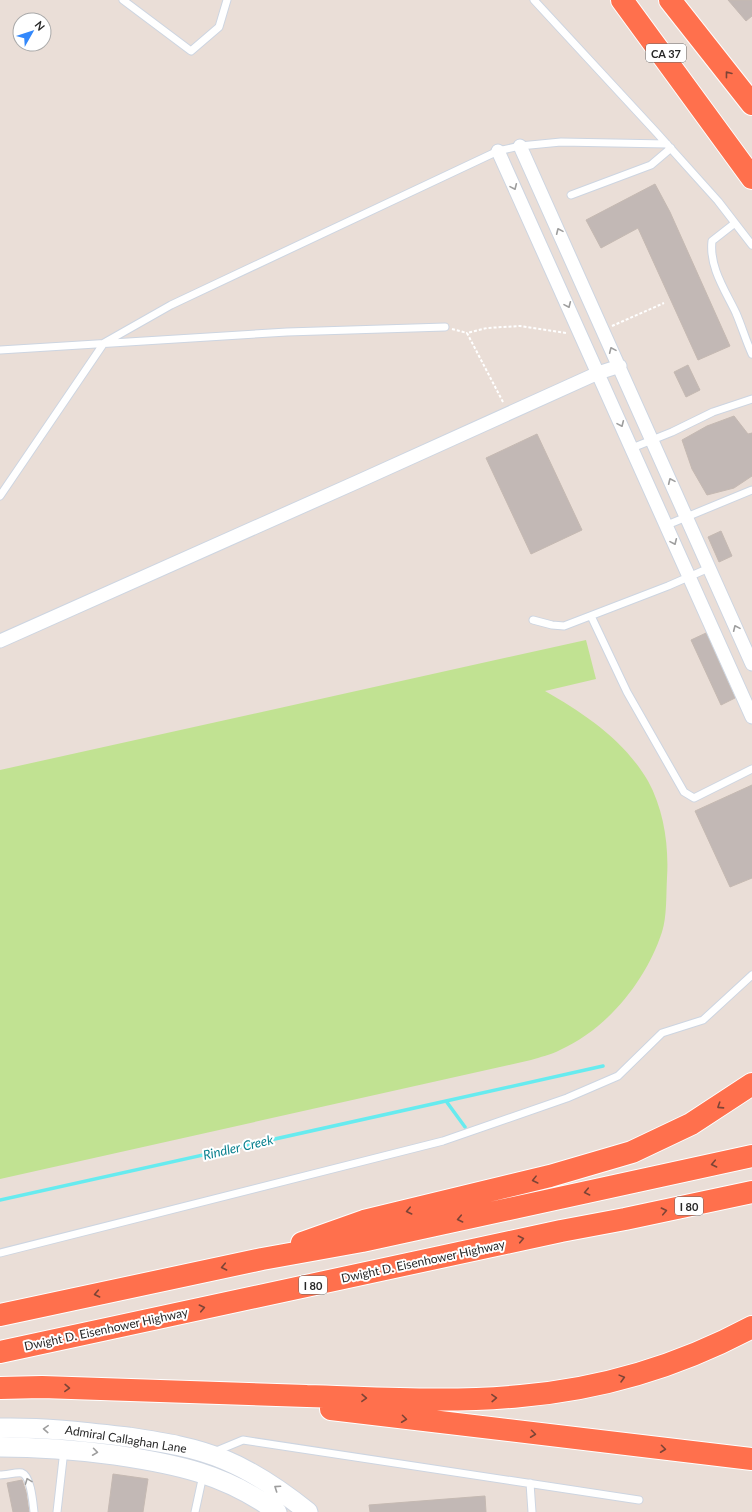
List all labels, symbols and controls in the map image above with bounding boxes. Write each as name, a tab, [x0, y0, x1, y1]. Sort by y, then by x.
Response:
north arrow	[12, 12, 52, 52]
text: N	[32, 18, 48, 33]
road number: CA 37	[646, 44, 686, 62]
one-way arrow	[726, 71, 733, 78]
one-way arrow	[509, 182, 517, 190]
one-way arrow	[556, 228, 564, 236]
one-way arrow	[563, 302, 571, 309]
one-way arrow	[609, 347, 617, 354]
one-way arrow	[616, 419, 624, 427]
one-way arrow	[668, 478, 676, 486]
one-way arrow	[669, 538, 677, 546]
one-way arrow	[733, 625, 741, 633]
one-way arrow	[717, 1101, 724, 1109]
water label: Rindler Creek	[201, 1131, 275, 1163]
one-way arrow	[711, 1160, 717, 1168]
one-way arrow	[532, 1175, 538, 1183]
one-way arrow	[584, 1187, 590, 1195]
road number: I 80	[675, 1197, 703, 1215]
one-way arrow	[406, 1206, 412, 1214]
one-way arrow	[660, 1208, 667, 1216]
one-way arrow	[457, 1215, 463, 1223]
street label: Dwight D. Eisenhower Highway	[340, 1236, 507, 1286]
one-way arrow	[518, 1236, 524, 1244]
one-way arrow	[221, 1262, 227, 1270]
road number: I 80	[299, 1276, 327, 1294]
one-way arrow	[93, 1290, 100, 1298]
street label: Dwight D. Eisenhower Highway	[23, 1304, 190, 1354]
one-way arrow	[199, 1305, 205, 1313]
one-way arrow	[619, 1374, 625, 1382]
one-way arrow	[64, 1383, 70, 1392]
one-way arrow	[361, 1393, 367, 1402]
one-way arrow	[491, 1394, 497, 1402]
one-way arrow	[401, 1414, 407, 1423]
street label: Admiral Callaghan Lane	[64, 1422, 188, 1456]
one-way arrow	[43, 1424, 49, 1433]
one-way arrow	[530, 1429, 536, 1438]
one-way arrow	[660, 1444, 666, 1453]
one-way arrow	[92, 1447, 98, 1456]
one-way arrow	[24, 1477, 32, 1484]
one-way arrow	[274, 1485, 281, 1493]

